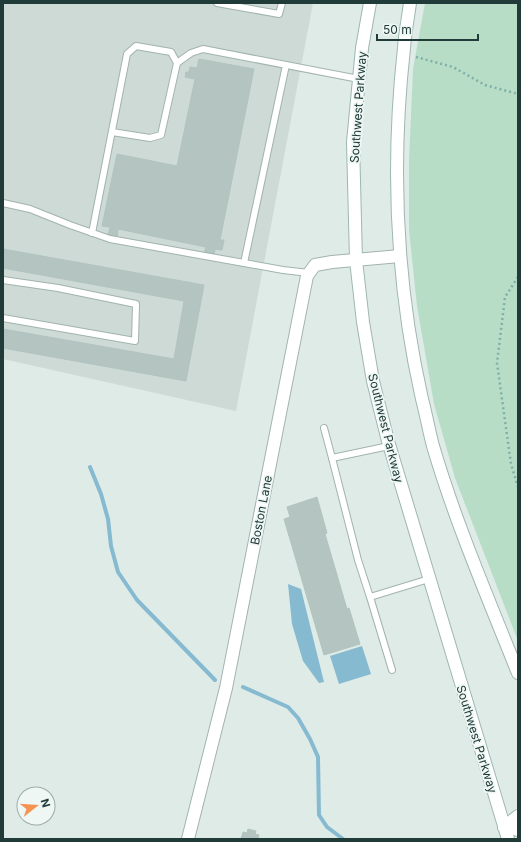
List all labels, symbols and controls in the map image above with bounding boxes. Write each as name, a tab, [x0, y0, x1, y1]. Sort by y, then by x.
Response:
scale bar	[377, 16, 478, 42]
text: 50 m	[383, 22, 412, 37]
street label: Southwest Parkway	[347, 50, 369, 163]
street label: Southwest Parkway	[365, 372, 407, 484]
street label: Boston Lane	[247, 474, 275, 546]
street label: Southwest Parkway	[453, 683, 501, 795]
north arrow	[16, 786, 56, 826]
text: N	[38, 797, 53, 809]

